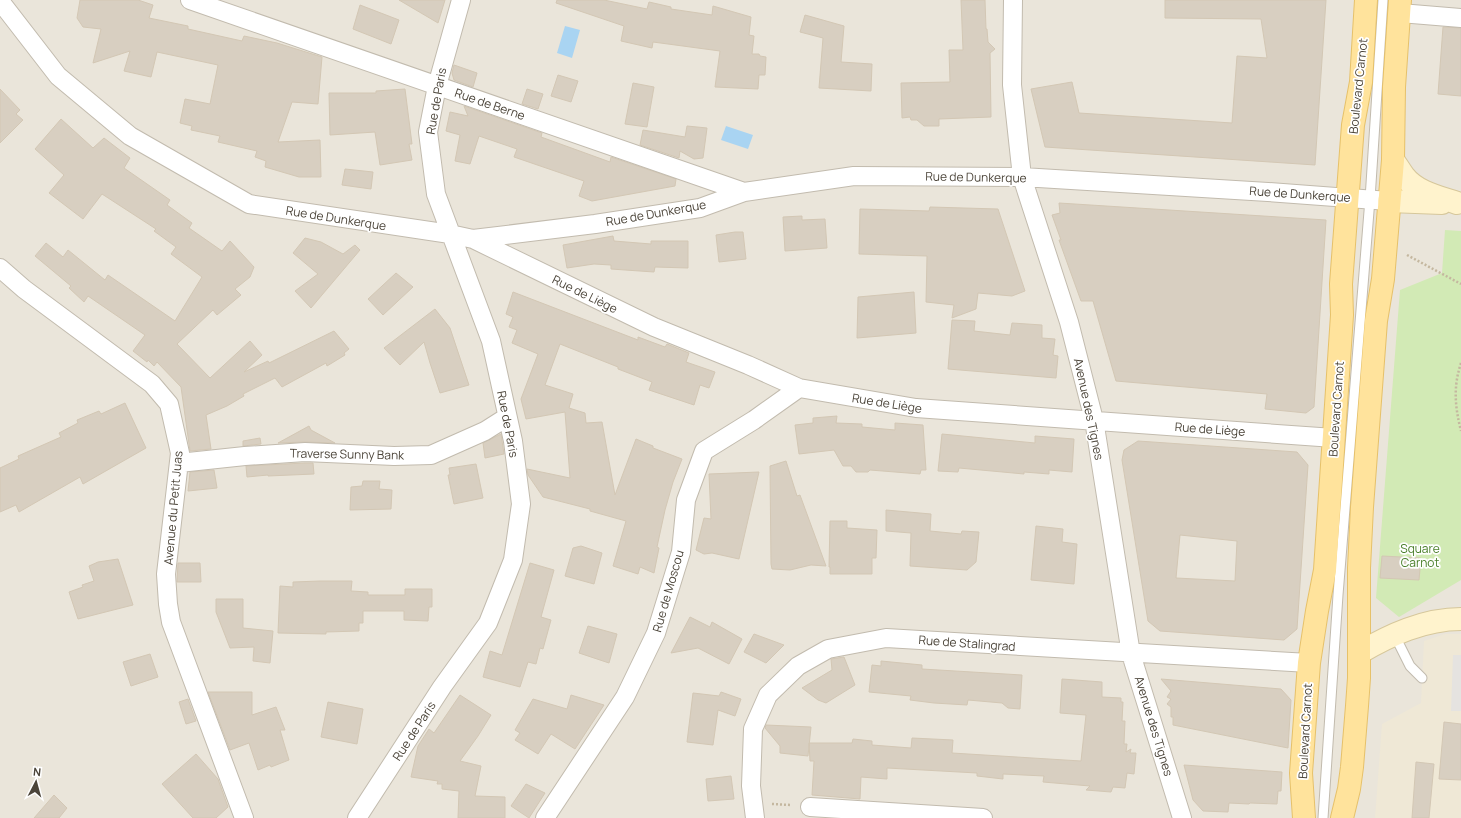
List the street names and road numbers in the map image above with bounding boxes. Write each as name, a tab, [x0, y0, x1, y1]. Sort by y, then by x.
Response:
street label: Boulevard Carnot	[1345, 37, 1371, 135]
street label: Rue de Paris	[422, 66, 450, 136]
street label: Rue de Berne	[453, 84, 527, 124]
street label: Rue de Dunkerque	[925, 168, 1027, 186]
street label: Rue de Dunkerque	[1249, 182, 1351, 206]
street label: Rue de Dunkerque	[605, 196, 707, 230]
street label: Rue de Dunkerque	[285, 202, 387, 234]
street label: Rue de Liège	[550, 271, 620, 317]
street label: Avenue des Tignes	[1070, 356, 1108, 462]
street label: Boulevard Carnot	[1324, 360, 1348, 457]
street label: Rue de Paris	[493, 389, 523, 459]
street label: Rue de Liège	[851, 389, 923, 417]
street label: Rue de Liège	[1174, 418, 1246, 440]
street label: Traverse Sunny Bank	[290, 445, 405, 464]
street label: Avenue du Petit Juas	[160, 450, 186, 566]
street label: Rue de Moscou	[648, 548, 688, 634]
street label: Rue de Stalingrad	[918, 631, 1016, 655]
street label: Avenue des Tignes	[1131, 674, 1177, 778]
street label: Boulevard Carnot	[1294, 683, 1316, 779]
street label: Rue de Paris	[388, 698, 440, 764]

